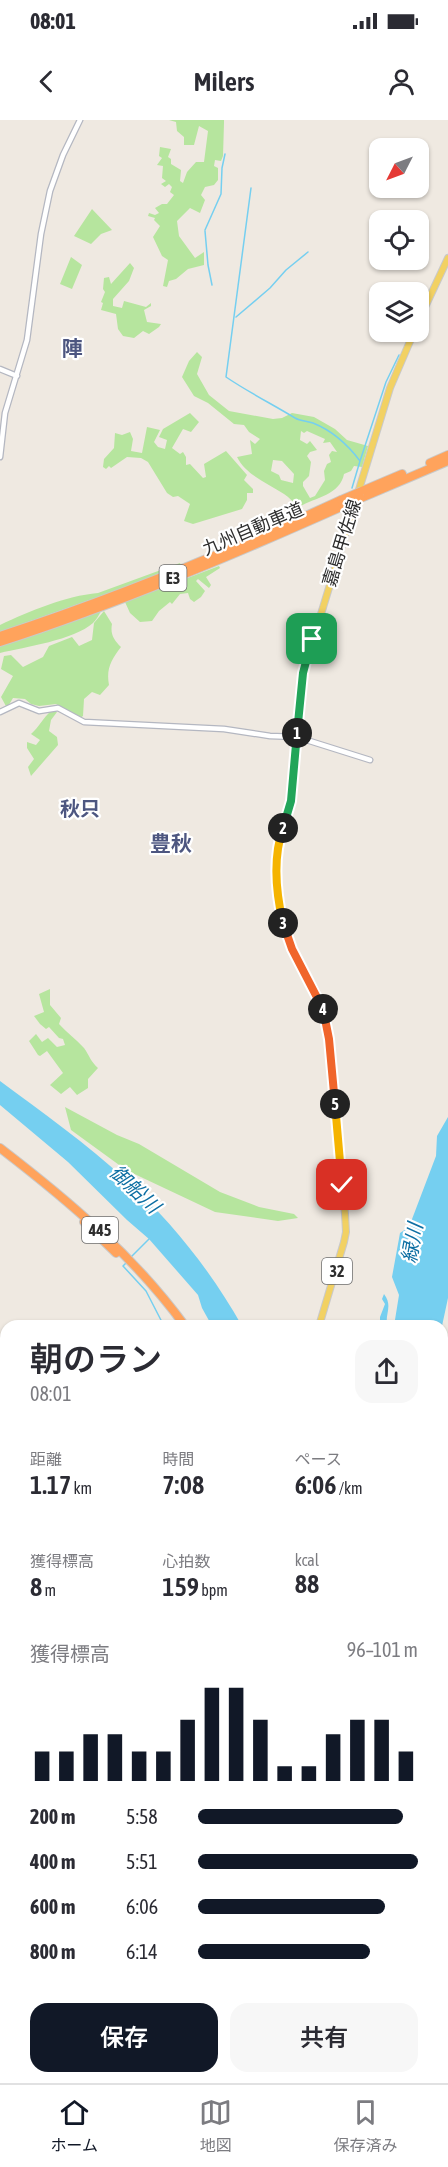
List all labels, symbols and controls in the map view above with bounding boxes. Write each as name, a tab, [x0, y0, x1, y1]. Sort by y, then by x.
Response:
text: 08:01	[30, 8, 76, 34]
icon: back	[30, 65, 63, 98]
icon: person	[385, 65, 418, 98]
text: Milers	[194, 66, 254, 97]
north arrow	[369, 138, 429, 198]
map controls	[369, 138, 429, 342]
button: locate	[369, 210, 429, 270]
button: layers	[369, 282, 429, 342]
district label: 陣	[62, 336, 83, 360]
street label: 嘉島甲佐線	[318, 497, 365, 589]
street label: 九州自動車道	[199, 498, 307, 559]
road number: E3	[160, 565, 186, 591]
pin	[286, 613, 337, 664]
icon: arrive	[295, 622, 328, 655]
pin: 1	[282, 718, 312, 748]
text: 1	[293, 724, 301, 742]
district label: 秋只	[60, 797, 100, 820]
pin: 2	[268, 813, 298, 843]
text: 2	[279, 819, 287, 837]
district label: 豊秋	[150, 831, 192, 855]
pin: 3	[268, 908, 298, 938]
text: 3	[279, 914, 287, 932]
pin: 4	[308, 994, 338, 1024]
text: 4	[319, 1000, 327, 1018]
pin: 5	[320, 1089, 350, 1119]
text: 5	[331, 1095, 339, 1113]
pin	[316, 1159, 367, 1210]
water label: 御船川	[106, 1160, 167, 1219]
icon: check	[325, 1168, 358, 1201]
road number: 445	[82, 1217, 118, 1243]
water label: 緑川	[397, 1219, 427, 1265]
road number: 32	[322, 1258, 352, 1284]
text: 朝のラン	[30, 1340, 162, 1378]
button: share	[355, 1340, 418, 1403]
text: 08:01	[30, 1382, 72, 1405]
text: 距離	[30, 1450, 62, 1468]
text: 時間	[162, 1450, 194, 1468]
text: ペース	[295, 1450, 342, 1468]
text: 1.17	[30, 1470, 71, 1500]
text: 7:08	[162, 1470, 204, 1500]
text: 6:06	[295, 1470, 336, 1500]
text: km	[71, 1479, 92, 1497]
text: /km	[336, 1479, 363, 1497]
text: kcal	[295, 1551, 319, 1569]
text: 獲得標高	[30, 1552, 94, 1570]
text: 心拍数	[162, 1552, 210, 1570]
text: 88	[295, 1569, 319, 1599]
text: 8	[30, 1572, 42, 1602]
text: 159	[162, 1572, 199, 1602]
text: m	[42, 1581, 56, 1599]
text: bpm	[199, 1581, 228, 1599]
text: 96–101 m	[347, 1638, 418, 1661]
text: 獲得標高	[30, 1642, 110, 1665]
text: 200 m	[30, 1805, 75, 1828]
text: 5:58	[126, 1805, 158, 1828]
text: 400 m	[30, 1850, 75, 1873]
text: 5:51	[126, 1850, 158, 1873]
text: 600 m	[30, 1895, 75, 1918]
text: 6:06	[126, 1895, 158, 1918]
text: 800 m	[30, 1940, 75, 1963]
text: 6:14	[126, 1940, 158, 1963]
button: 保存	[30, 2003, 218, 2072]
button: 共有	[230, 2003, 418, 2072]
tab: ホーム	[51, 2096, 98, 2156]
tab: 地図	[199, 2096, 232, 2156]
tab: 保存済み	[333, 2096, 397, 2156]

